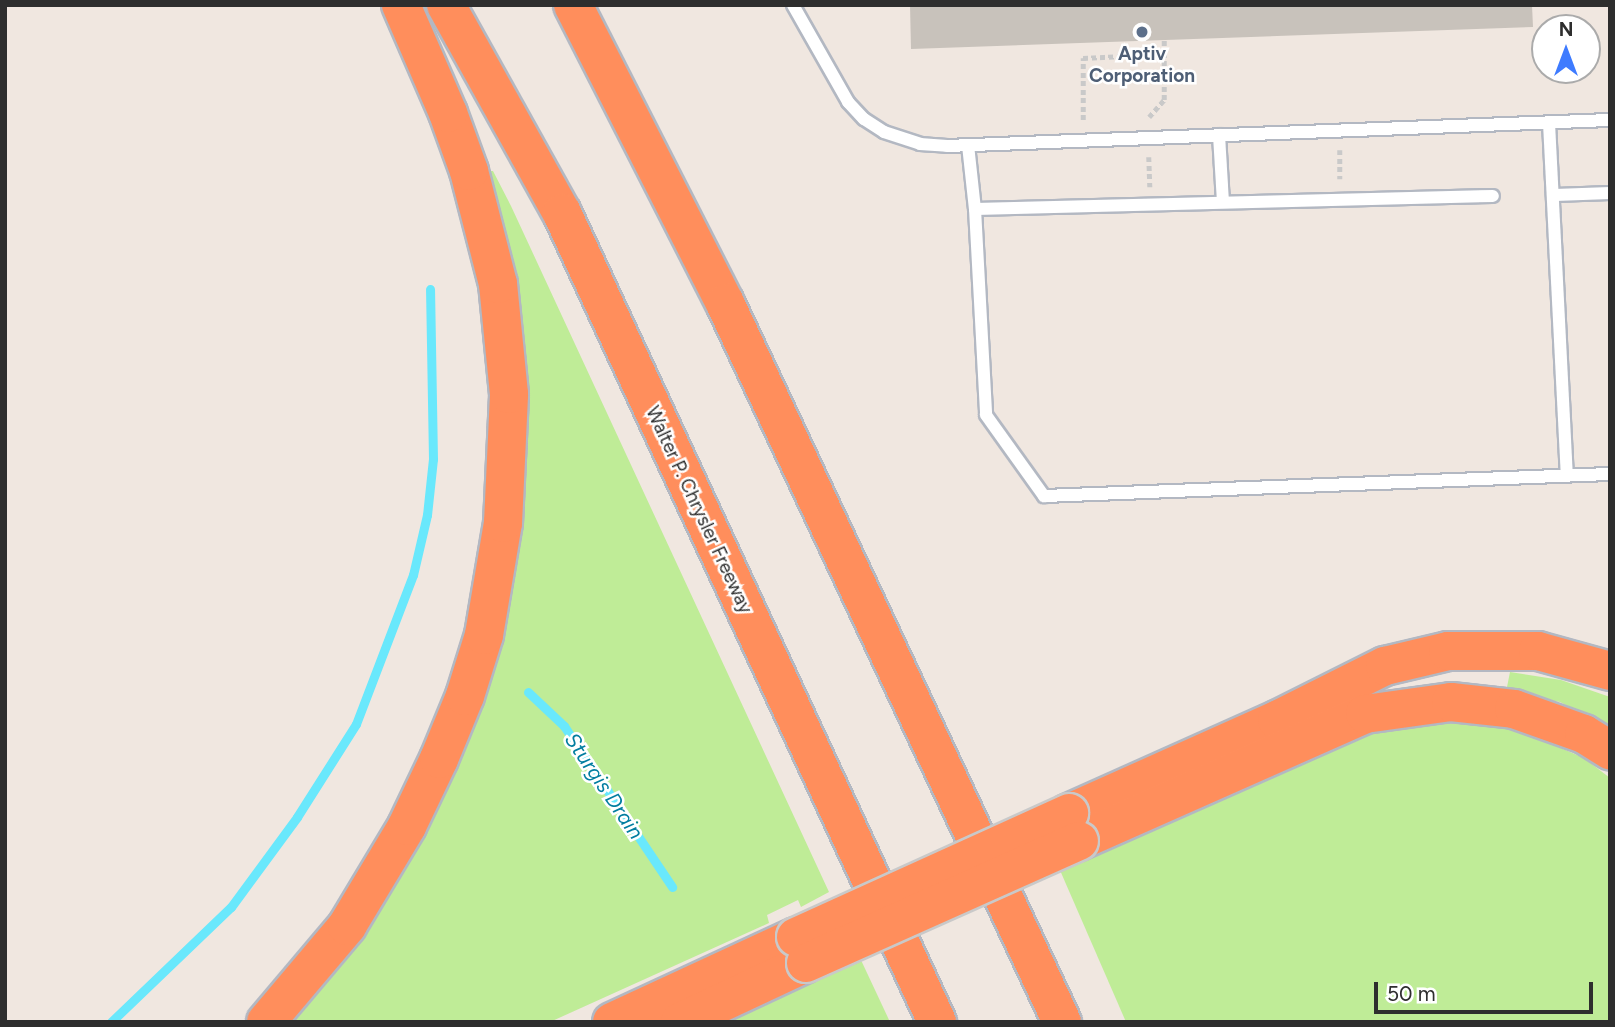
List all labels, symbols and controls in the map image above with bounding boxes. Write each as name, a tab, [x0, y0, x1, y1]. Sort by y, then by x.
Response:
north arrow	[1531, 14, 1601, 84]
text: N	[1559, 18, 1573, 41]
marker: Aptiv Corporation	[1134, 24, 1150, 40]
place label: Aptiv Corporation	[1089, 43, 1195, 87]
street label: Walter P. Chrysler Freeway	[641, 403, 757, 617]
water label: Sturgis Drain	[559, 728, 649, 844]
scale bar	[1377, 968, 1596, 1012]
text: 50 m	[1387, 981, 1436, 1006]

